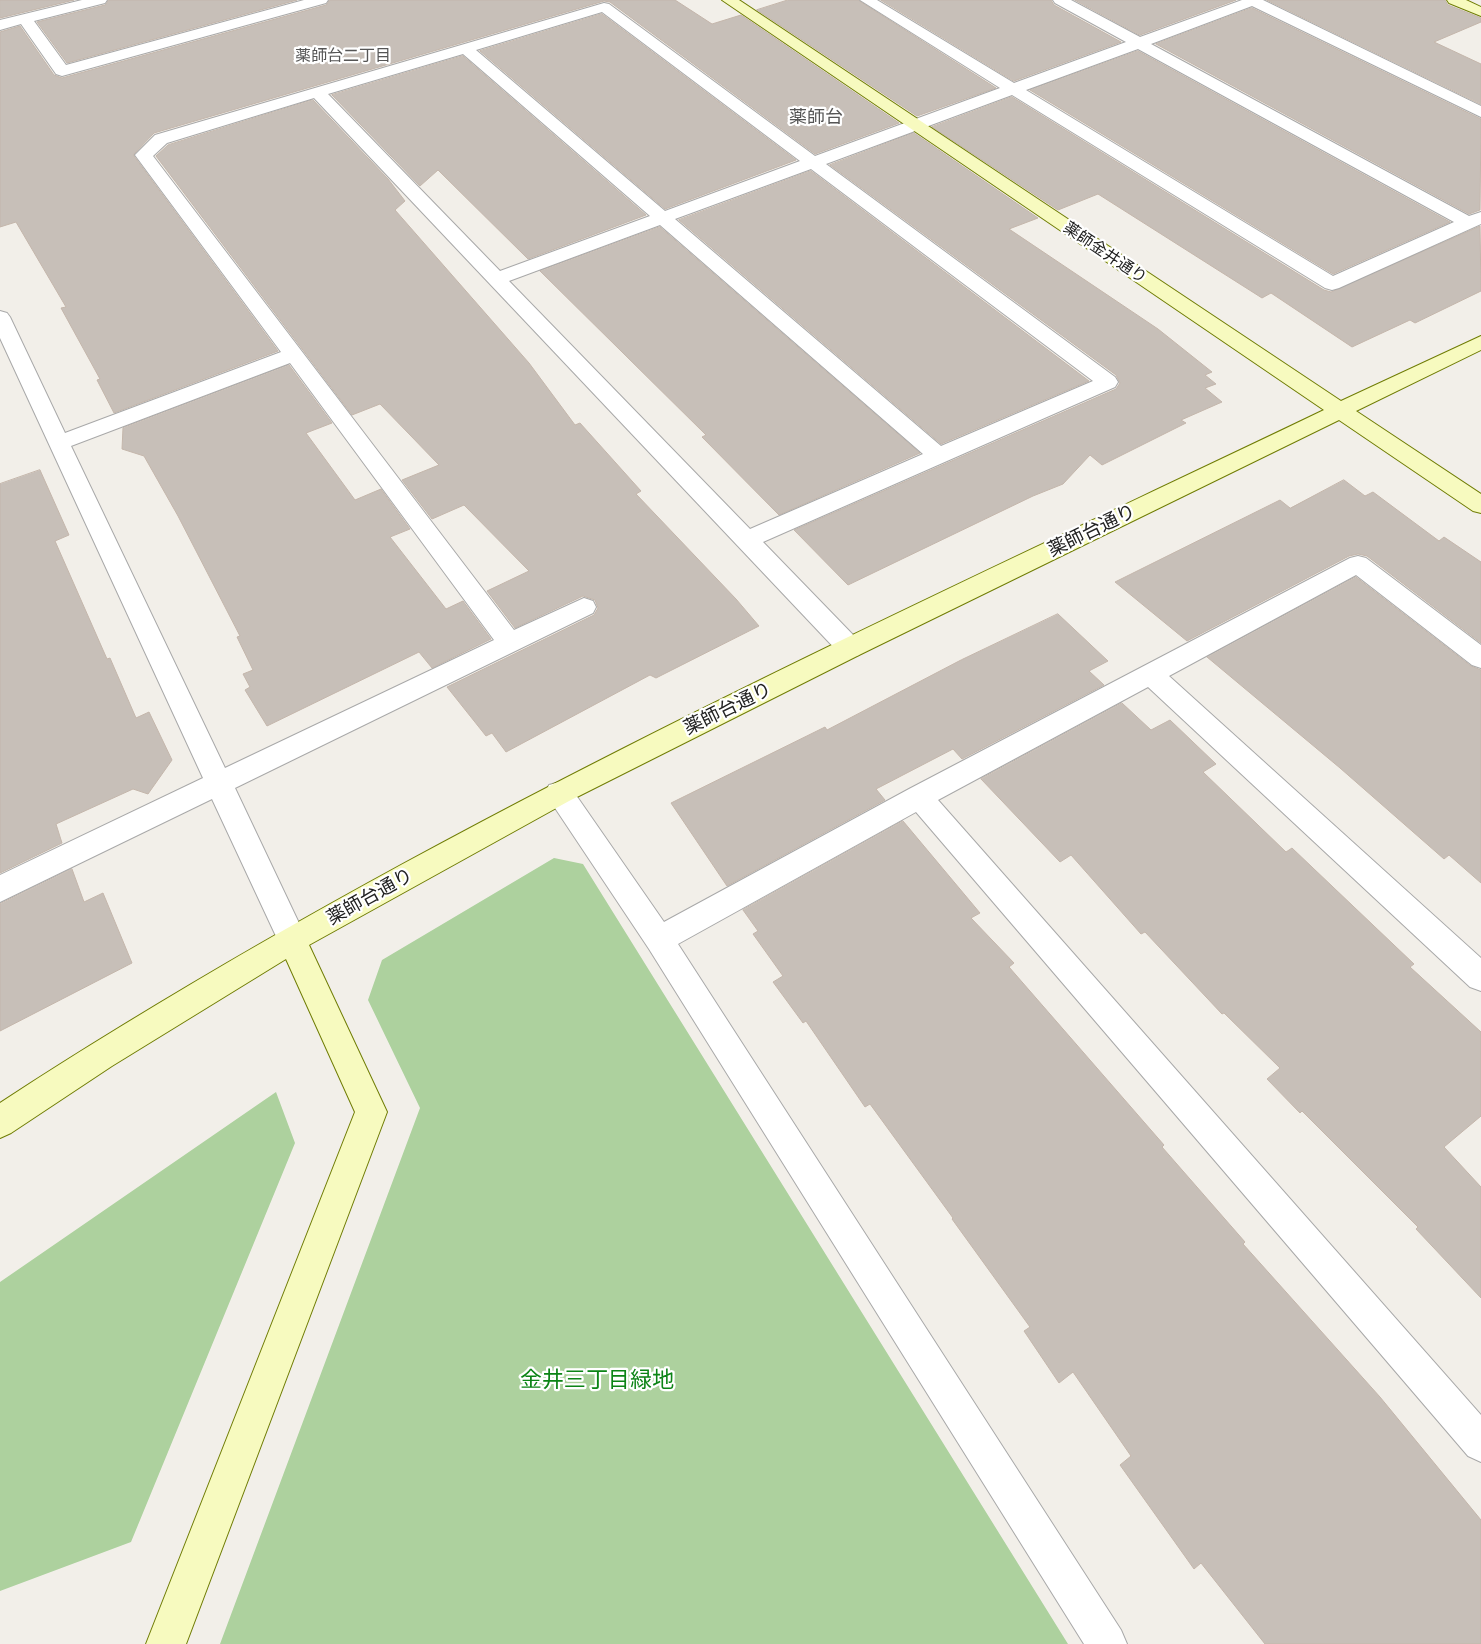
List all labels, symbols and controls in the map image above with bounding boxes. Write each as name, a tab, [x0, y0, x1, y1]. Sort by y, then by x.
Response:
district label: 薬師台二丁目	[295, 46, 391, 66]
district label: 薬師台	[789, 107, 843, 129]
street label: 薬師金井通り	[1060, 218, 1150, 288]
street label: 薬師台通り	[1044, 500, 1140, 562]
street label: 薬師台通り	[680, 678, 776, 740]
street label: 薬師台通り	[323, 864, 417, 930]
park label: 金井三丁目緑地	[520, 1368, 674, 1394]

